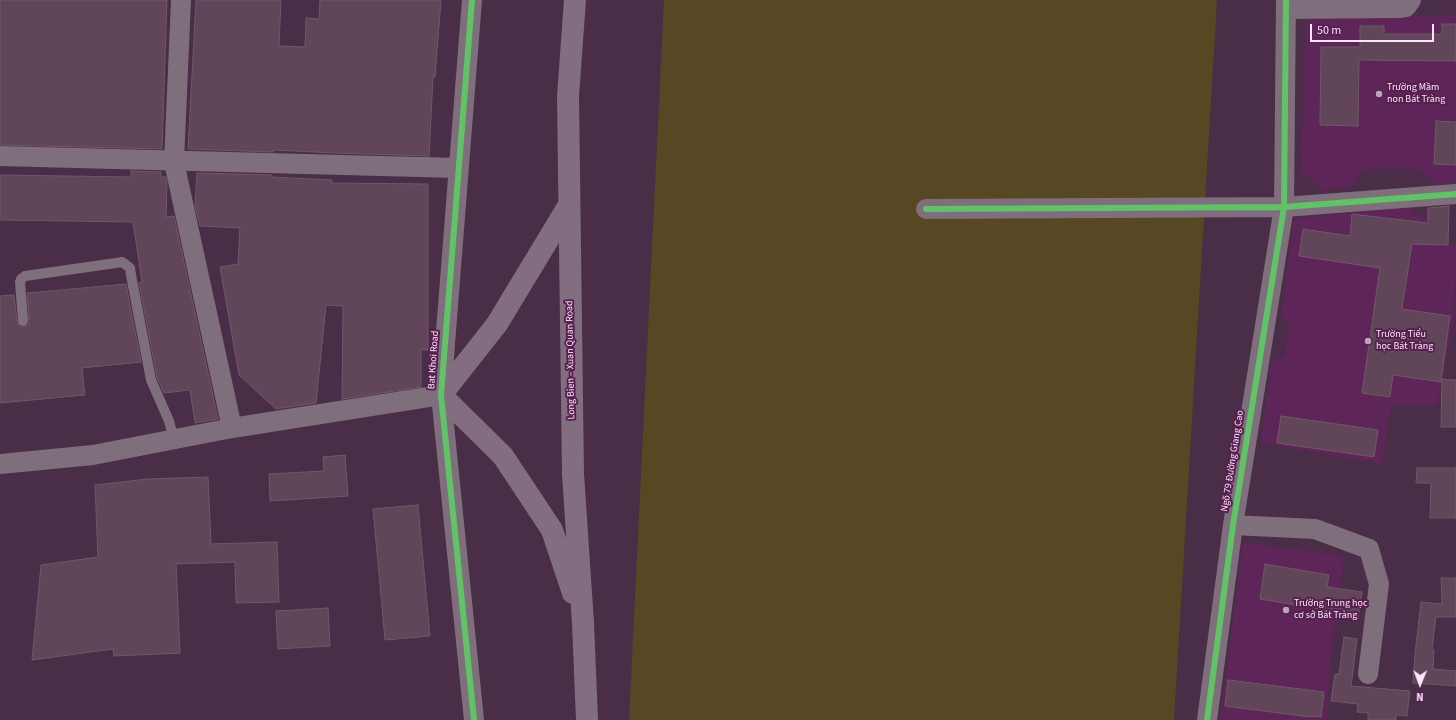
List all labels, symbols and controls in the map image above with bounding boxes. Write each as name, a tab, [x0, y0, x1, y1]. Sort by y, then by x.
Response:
scale bar	[1312, 16, 1436, 42]
text: 50 m	[1317, 22, 1341, 39]
place label: Trường Mầm non Bát Tràng	[1387, 82, 1445, 106]
marker: Trường Mầm non Bát Tràng	[1374, 89, 1384, 99]
street label: Long Bien – Xuan Quan Road	[564, 300, 578, 420]
place label: Trường Tiểu học Bát Tràng	[1376, 329, 1433, 352]
street label: Bat Khoi Road	[426, 330, 442, 390]
marker: Trường Tiểu học Bát Tràng	[1363, 336, 1373, 346]
street label: Ngõ 79 Đường Giang Cao	[1219, 409, 1247, 513]
place label: Trường Trung học cơ sở Bát Tràng	[1294, 598, 1367, 622]
marker: Trường Trung học cơ sở Bát Tràng	[1281, 605, 1291, 615]
north arrow	[1400, 664, 1440, 704]
text: N	[1416, 689, 1424, 704]

